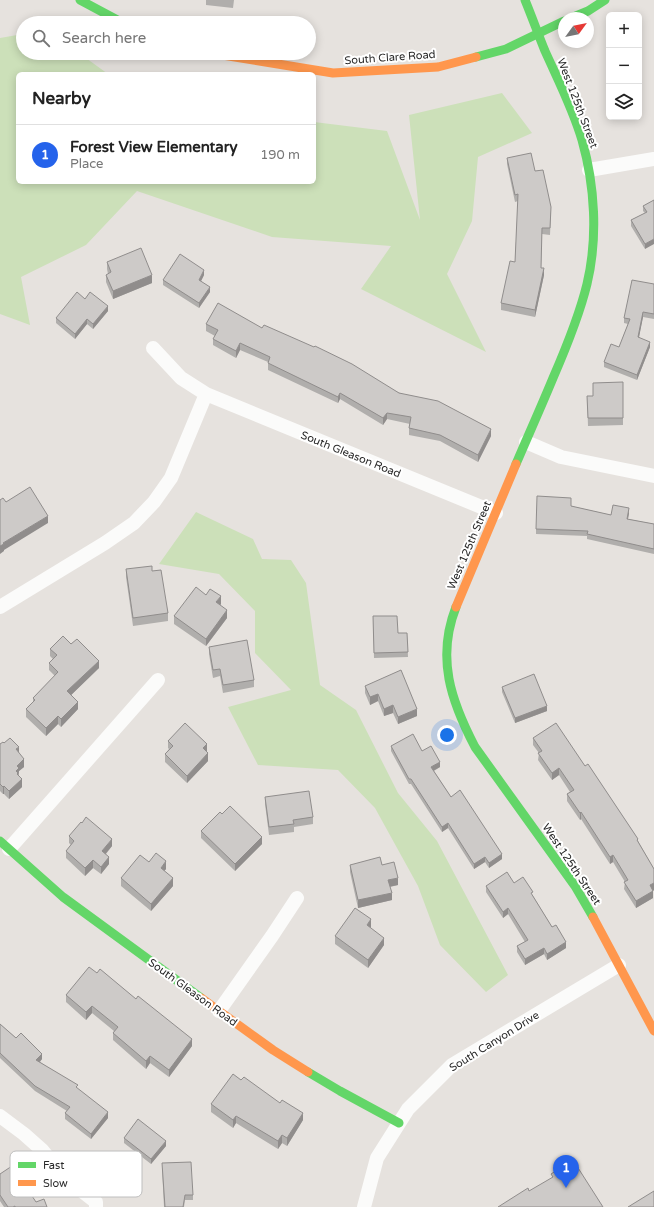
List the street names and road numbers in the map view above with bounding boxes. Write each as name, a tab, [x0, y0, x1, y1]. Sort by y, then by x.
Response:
street label: South Clare Road	[344, 48, 436, 67]
street label: West 125th Street	[554, 56, 601, 150]
street label: South Gleason Road	[299, 428, 403, 480]
street label: West 125th Street	[445, 499, 494, 591]
street label: West 125th Street	[540, 821, 604, 907]
street label: South Gleason Road	[146, 956, 240, 1029]
street label: South Canyon Drive	[447, 1008, 542, 1074]

